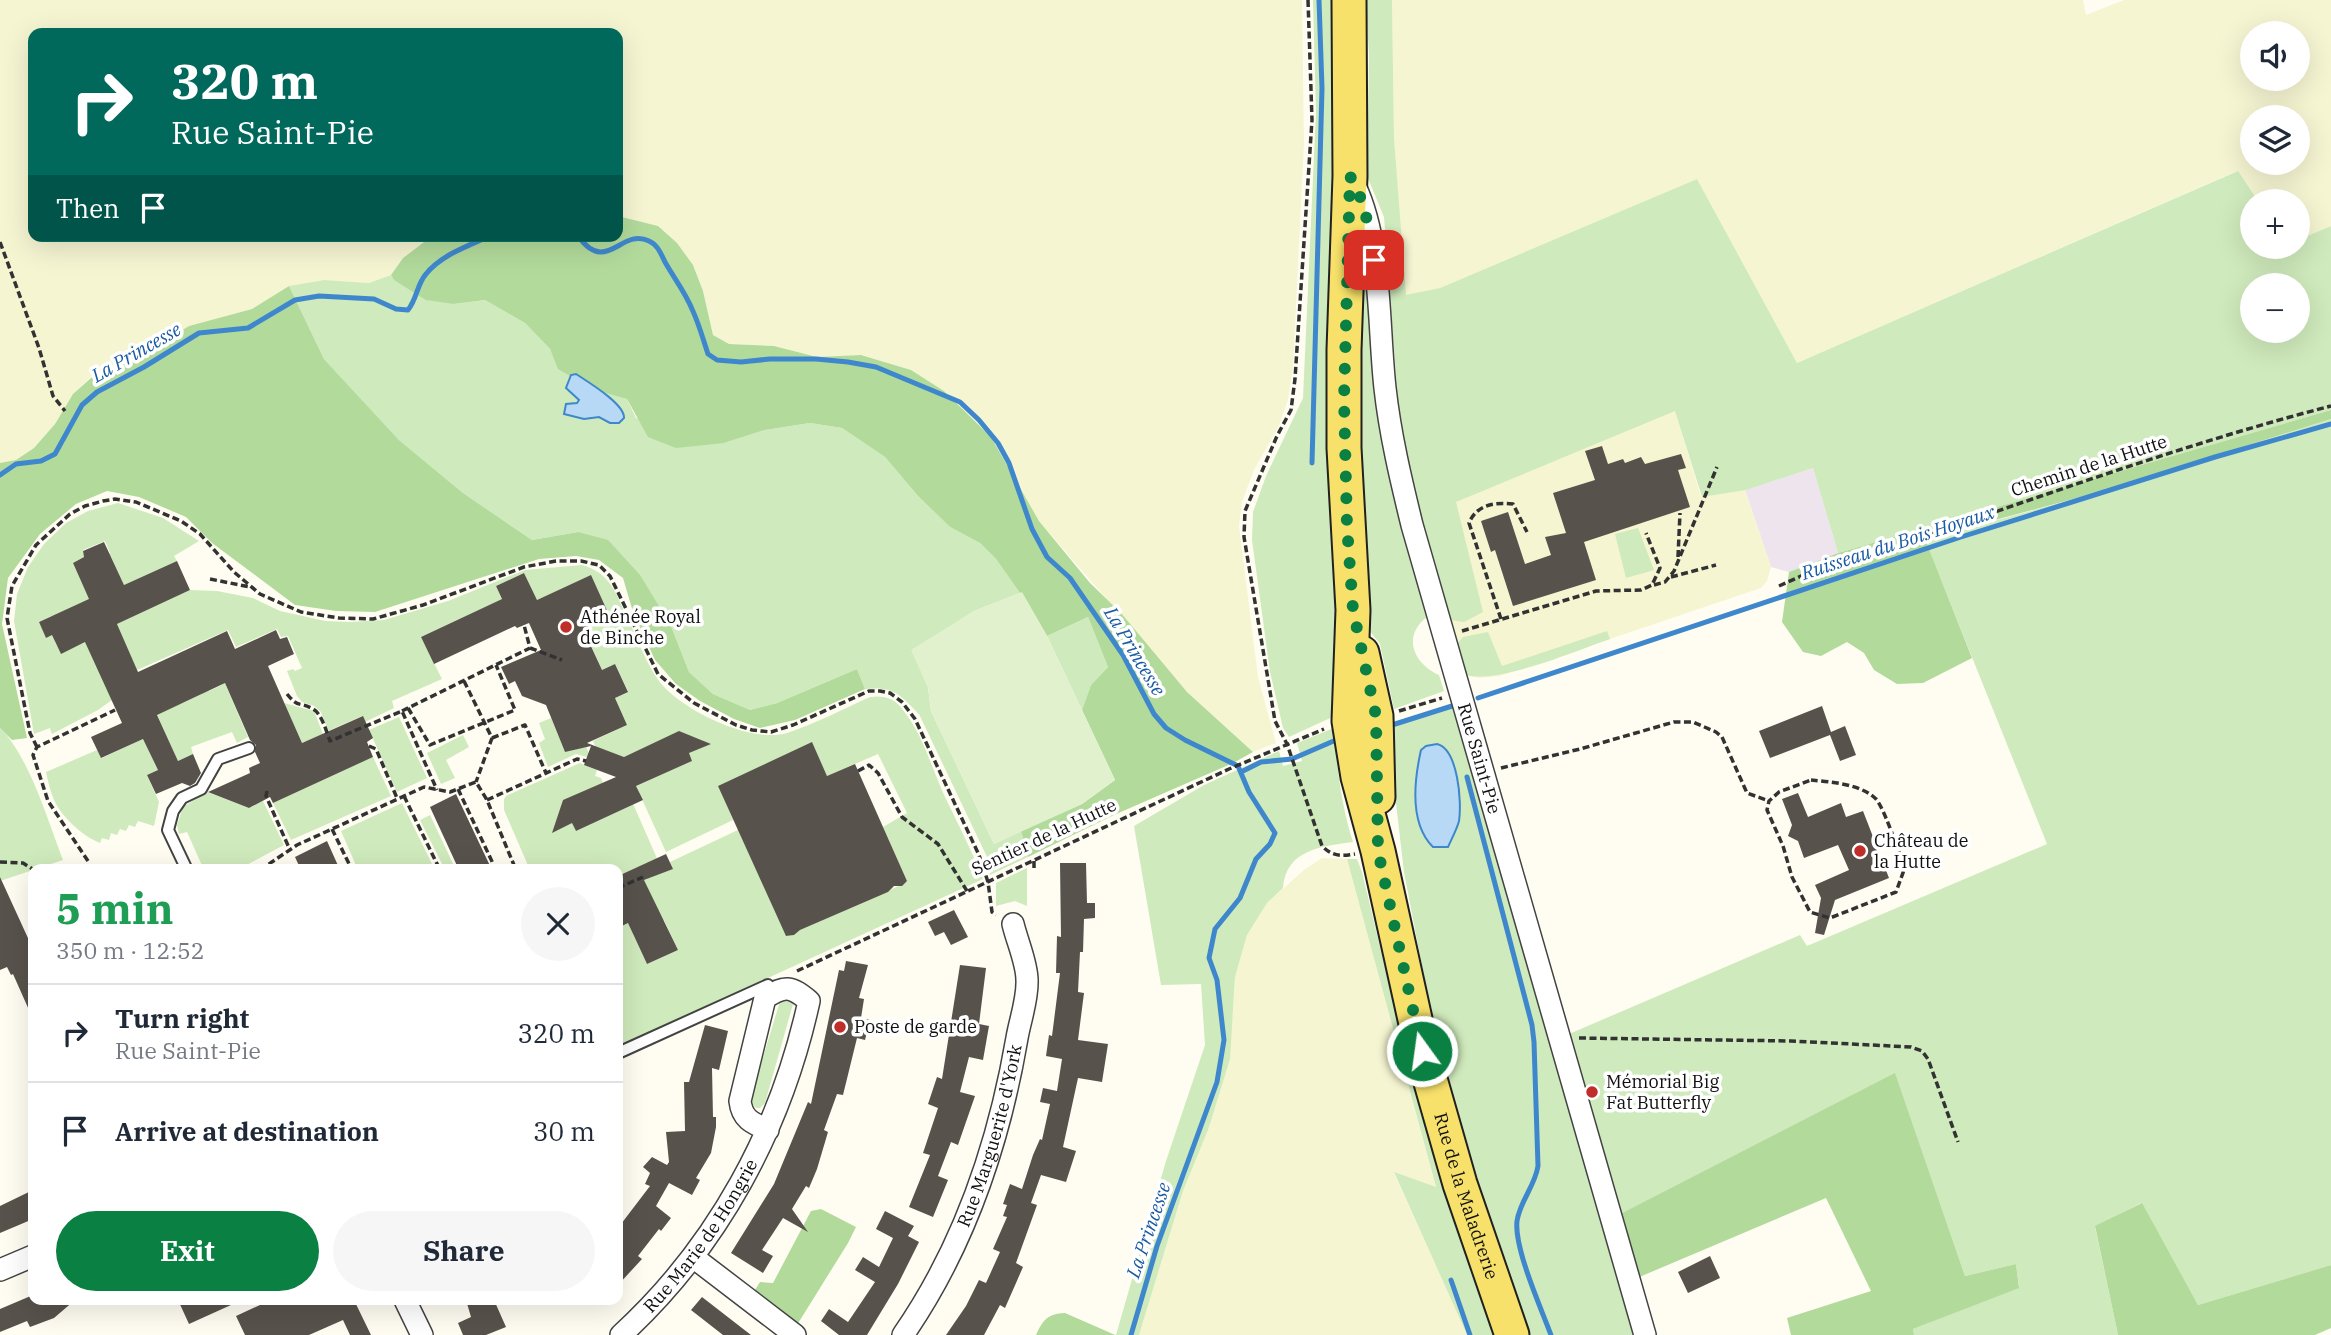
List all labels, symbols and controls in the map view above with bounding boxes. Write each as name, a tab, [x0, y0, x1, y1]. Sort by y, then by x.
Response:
map controls	[2240, 21, 2310, 343]
button: sound	[2240, 21, 2310, 91]
text: 320 m	[171, 49, 318, 112]
icon: right	[56, 56, 147, 147]
button: layers	[2240, 105, 2310, 175]
text: Rue Saint-Pie	[171, 111, 374, 153]
icon: arrive	[134, 189, 172, 227]
button: +	[2240, 189, 2310, 259]
text: Then	[56, 191, 120, 225]
pin	[1344, 230, 1404, 290]
icon: arrive	[1355, 241, 1393, 279]
button: −	[2240, 273, 2310, 343]
water label: La Princesse	[86, 316, 186, 388]
street label: Chemin de la Hutte	[2008, 429, 2170, 502]
water label: Ruisseau du Bois Hoyaux	[1797, 499, 1998, 585]
water label: La Princesse	[1099, 601, 1171, 700]
place label: Athénée Royal de Binche	[580, 605, 701, 649]
marker: Athénée Royal de Binche	[558, 619, 574, 635]
street label: Rue Saint-Pie	[1453, 700, 1507, 816]
street label: Sentier de la Hutte	[968, 793, 1120, 880]
place label: Château de la Hutte	[1874, 829, 1968, 873]
marker: Château de la Hutte	[1852, 843, 1868, 859]
text: 5 min	[56, 881, 174, 936]
button: close	[521, 887, 595, 961]
text: 350 m · 12:52	[56, 935, 205, 965]
text: Turn right	[115, 1001, 249, 1035]
icon: right	[56, 1014, 94, 1052]
position arrow	[1385, 1014, 1459, 1088]
place label: Poste de garde	[854, 1015, 977, 1038]
text: 320 m	[517, 1016, 595, 1050]
marker: Poste de garde	[832, 1019, 848, 1035]
text: Rue Saint-Pie	[115, 1035, 261, 1065]
street label: Rue Marguerite d'York	[952, 1042, 1027, 1231]
place label: Mémorial Big Fat Butterfly	[1606, 1070, 1719, 1114]
marker: Mémorial Big Fat Butterfly	[1584, 1084, 1600, 1100]
street label: Rue de la Maladrerie	[1429, 1110, 1504, 1282]
icon: arrive	[56, 1112, 94, 1150]
text: Arrive at destination	[115, 1114, 379, 1148]
text: 30 m	[533, 1114, 595, 1148]
street label: Rue Marie de Hongrie	[638, 1155, 762, 1317]
water label: La Princesse	[1120, 1179, 1176, 1282]
button: Exit	[56, 1211, 319, 1291]
button: Share	[333, 1211, 595, 1291]

